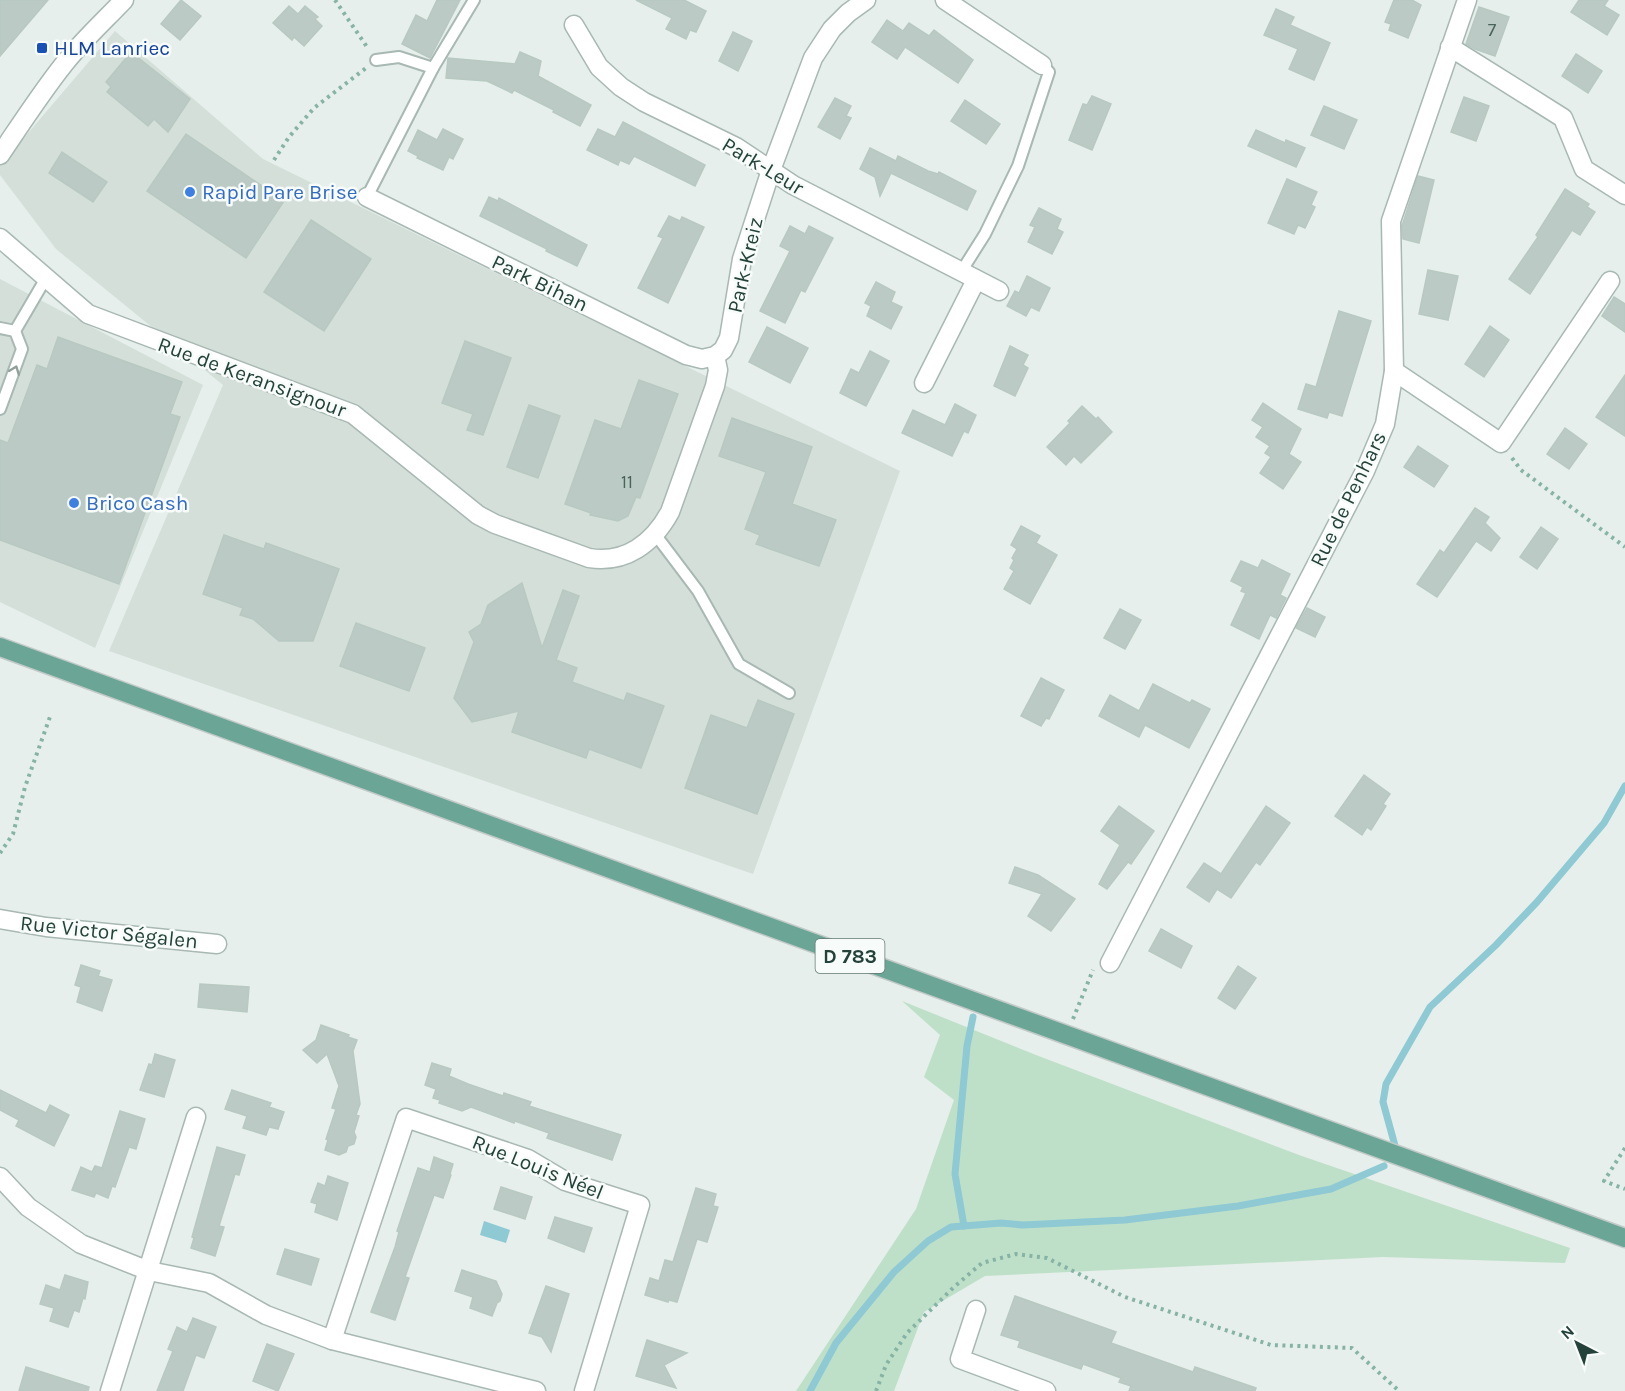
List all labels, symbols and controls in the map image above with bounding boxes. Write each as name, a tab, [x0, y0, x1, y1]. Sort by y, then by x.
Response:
house number: 7	[1488, 19, 1497, 41]
place label: HLM Lanriec	[54, 36, 170, 60]
marker: HLM Lanriec	[35, 41, 49, 55]
street label: Park-Leur	[718, 132, 808, 200]
place label: Rapid Pare Brise	[202, 180, 358, 204]
marker: Rapid Pare Brise	[183, 185, 197, 199]
street label: Park-Kreiz	[722, 215, 768, 315]
street label: Park Bihan	[488, 249, 592, 317]
street label: Rue de Keransignour	[155, 332, 350, 422]
one-way arrow	[7, 365, 20, 376]
street label: Rue de Penhars	[1305, 427, 1391, 571]
house number: 11	[621, 471, 633, 493]
place label: Brico Cash	[86, 491, 188, 515]
marker: Brico Cash	[67, 496, 81, 510]
street label: Rue Victor Ségalen	[19, 911, 199, 953]
road number: D 783	[816, 939, 884, 973]
street label: Rue Louis Néel	[469, 1130, 607, 1204]
north arrow	[1547, 1313, 1607, 1373]
text: N	[1557, 1321, 1578, 1343]

